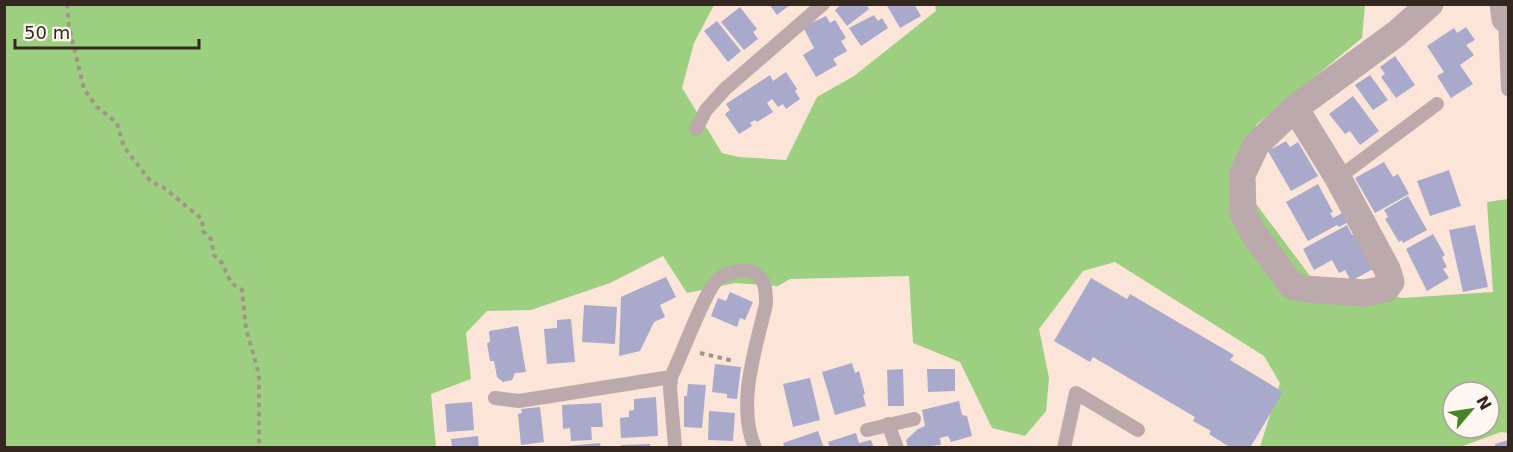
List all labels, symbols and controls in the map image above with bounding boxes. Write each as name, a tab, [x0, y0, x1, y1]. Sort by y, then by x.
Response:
scale bar	[15, 12, 200, 50]
text: 50 m	[24, 22, 70, 43]
north arrow	[1441, 380, 1501, 440]
text: N	[1472, 393, 1495, 413]

